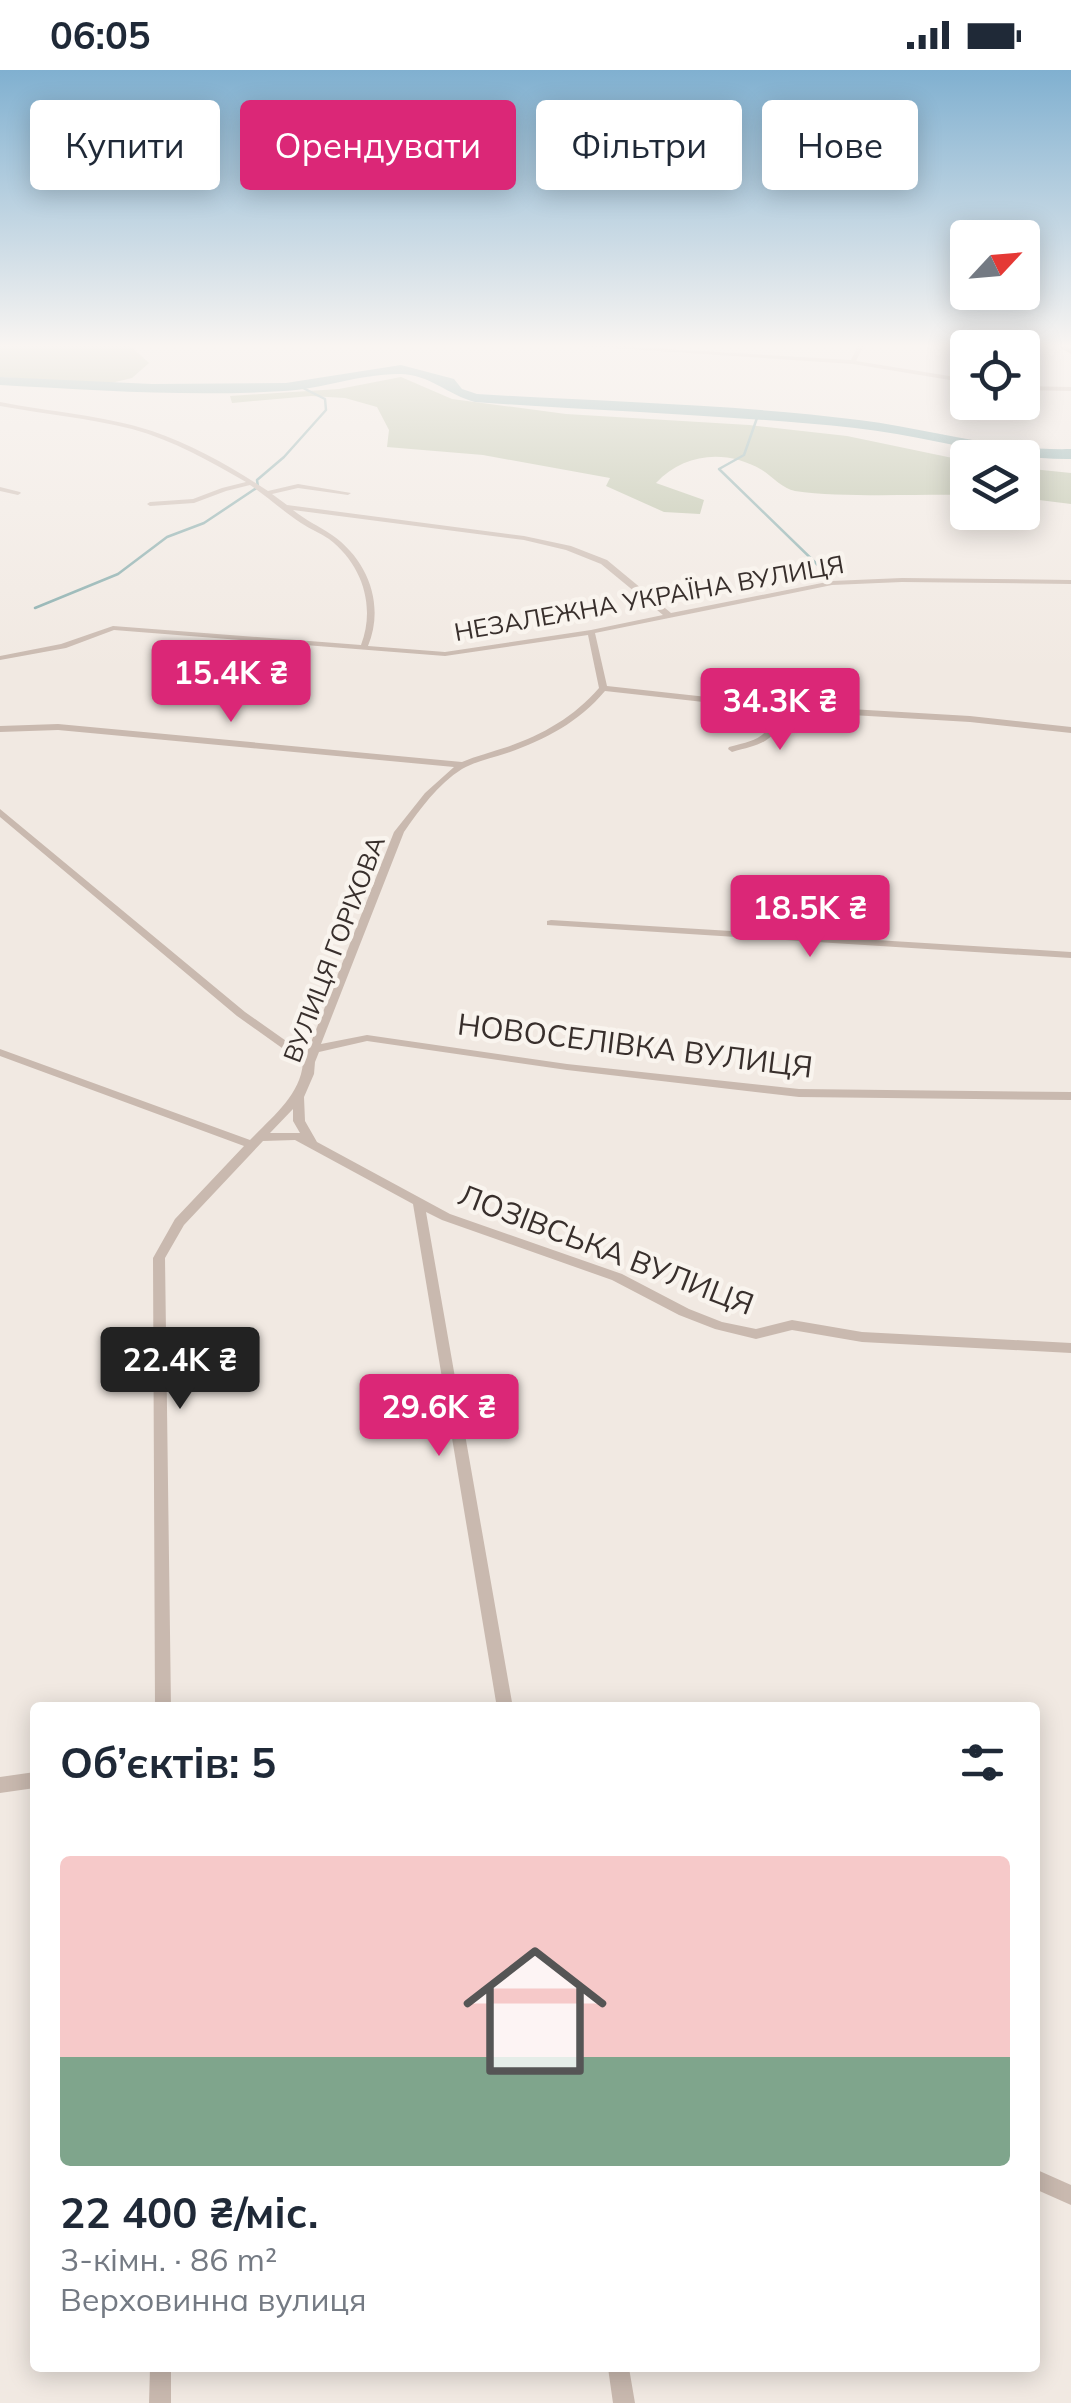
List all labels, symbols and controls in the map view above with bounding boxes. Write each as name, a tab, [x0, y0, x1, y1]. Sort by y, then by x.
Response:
text: 06:05	[50, 11, 151, 59]
chip: Купити	[30, 100, 220, 190]
chip: Орендувати	[240, 100, 516, 190]
chip: Фільтри	[536, 100, 742, 190]
chip: Нове	[762, 100, 918, 190]
north arrow	[950, 220, 1040, 310]
map controls	[950, 220, 1040, 530]
button: locate	[950, 330, 1040, 420]
button: layers	[950, 440, 1040, 530]
street label: НЕЗАЛЕЖНА УКРАЇНА ВУЛИЦЯ	[452, 548, 846, 647]
pin: 15.4K ₴	[139, 640, 323, 725]
text: 15.4K ₴	[174, 652, 288, 692]
pin: 34.3K ₴	[688, 668, 872, 753]
text: 34.3K ₴	[723, 680, 837, 720]
street label: ВУЛИЦЯ ГОРІХОВА	[276, 831, 391, 1066]
pin: 18.5K ₴	[718, 875, 902, 960]
text: 18.5K ₴	[753, 887, 867, 927]
street label: НОВОСЕЛІВКА ВУЛИЦЯ	[455, 1004, 815, 1086]
street label: ЛОЗІВСЬКА ВУЛИЦЯ	[453, 1175, 759, 1323]
pin: 22.4K ₴	[88, 1327, 272, 1412]
text: 22.4K ₴	[123, 1339, 237, 1379]
pin: 29.6K ₴	[347, 1374, 531, 1459]
text: 29.6K ₴	[382, 1386, 496, 1426]
icon: filters	[955, 1735, 1010, 1790]
text: Об’єктів: 5	[60, 1736, 276, 1789]
icon: home	[445, 1921, 625, 2101]
text: 22 400 ₴/міс.	[60, 2186, 318, 2239]
text: 3-кімн. · 86 m²	[60, 2239, 277, 2279]
text: Верховинна вулиця	[60, 2279, 367, 2319]

